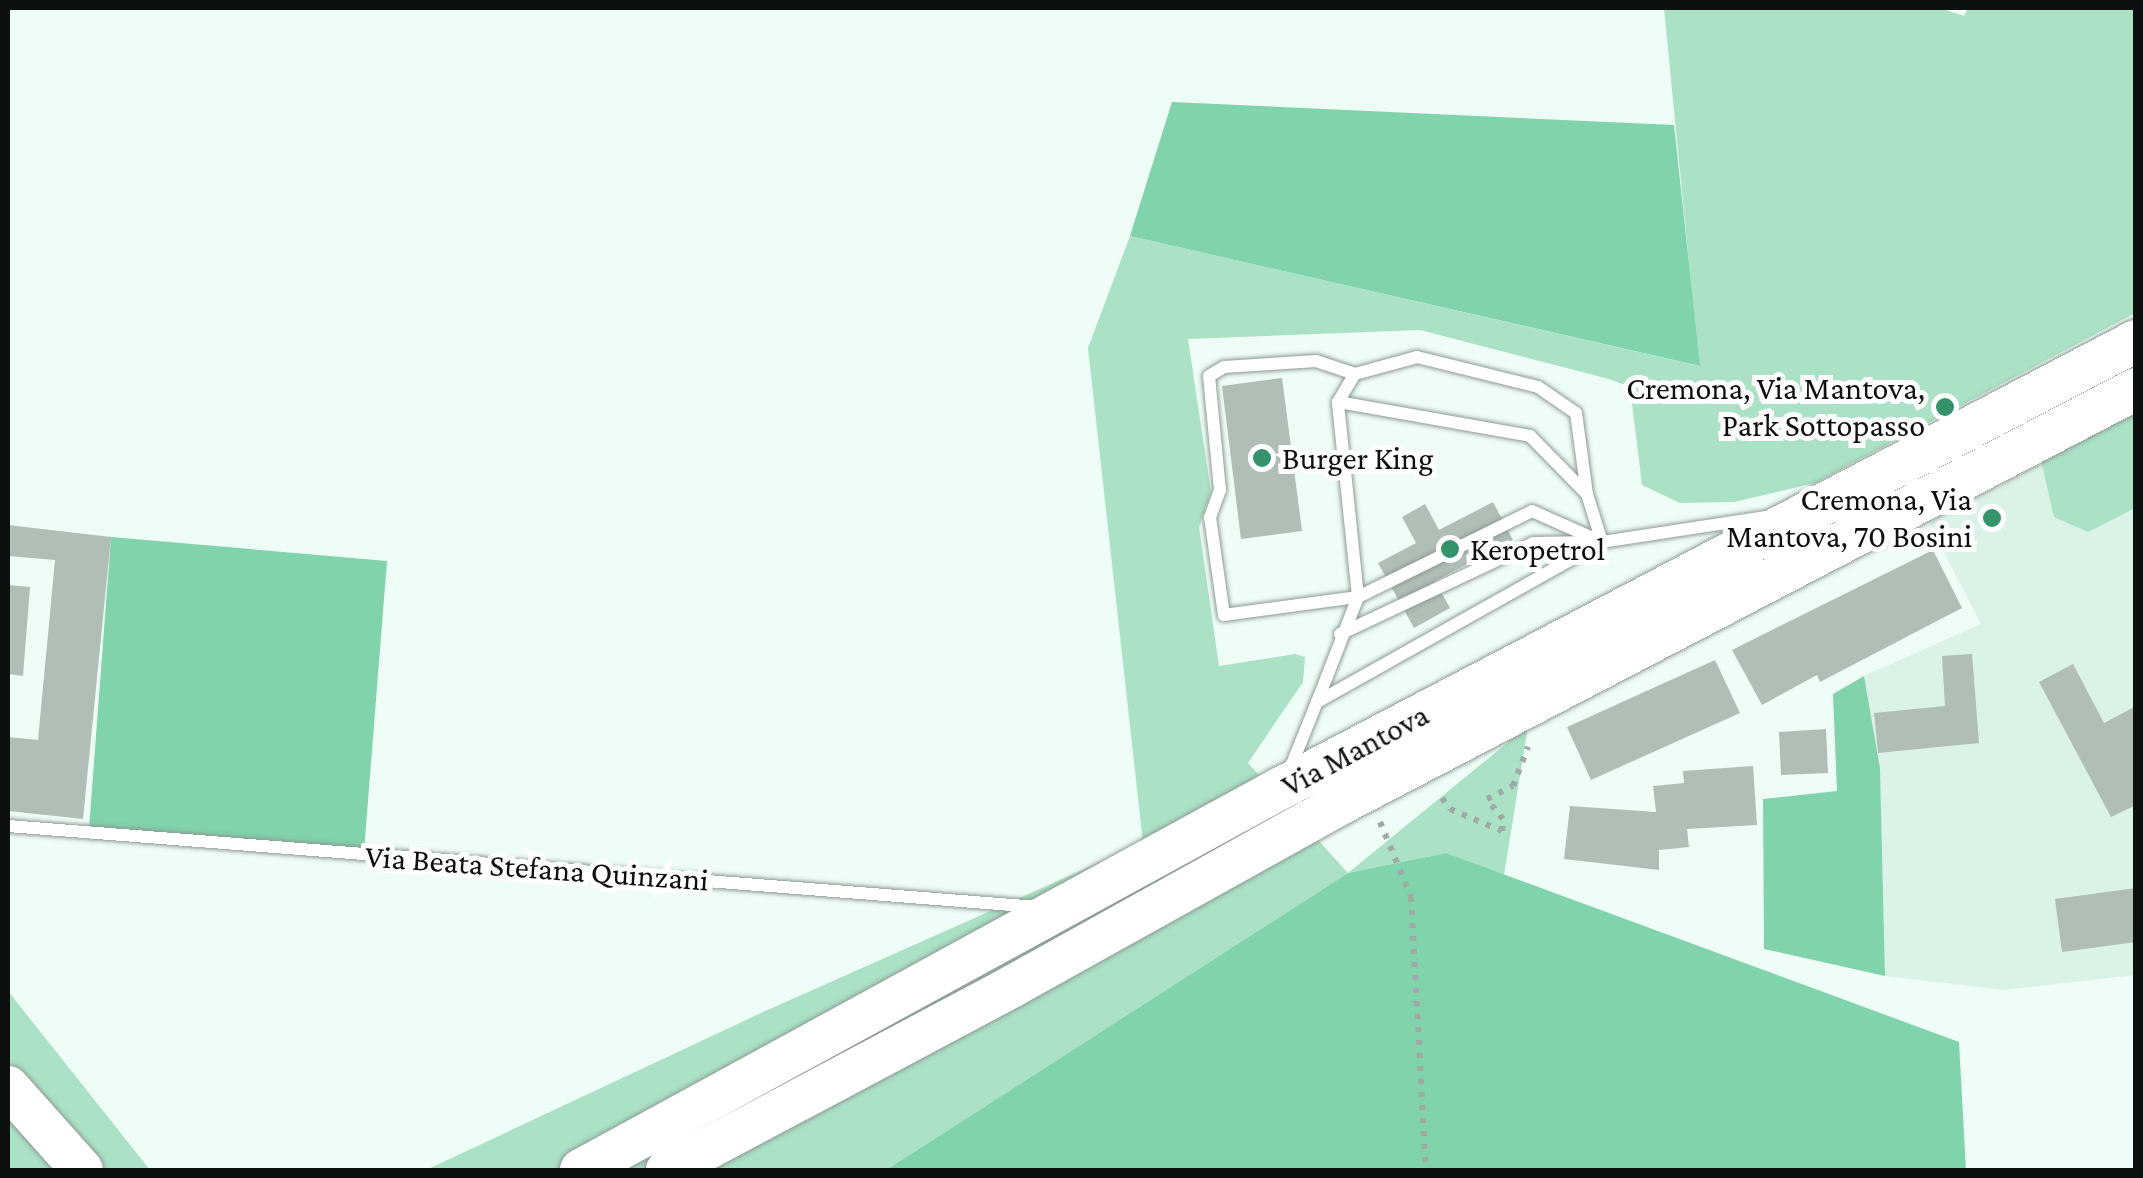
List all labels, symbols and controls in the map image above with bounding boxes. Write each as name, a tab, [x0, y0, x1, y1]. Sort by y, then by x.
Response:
place label: Cremona, Via Mantova, Park Sottopasso	[1626, 370, 1925, 445]
marker: Cremona, Via Mantova, Park Sottopasso	[1934, 396, 1956, 418]
place label: Burger King	[1282, 439, 1433, 477]
marker: Burger King	[1251, 447, 1273, 469]
place label: Cremona, Via Mantova, 70 Bosini	[1726, 481, 1972, 556]
marker: Cremona, Via Mantova, 70 Bosini	[1981, 507, 2003, 529]
place label: Keropetrol	[1470, 530, 1605, 568]
marker: Keropetrol	[1439, 538, 1461, 560]
street label: Via Mantova	[1275, 695, 1435, 805]
street label: Via Beata Stefana Quinzani	[364, 837, 710, 899]

